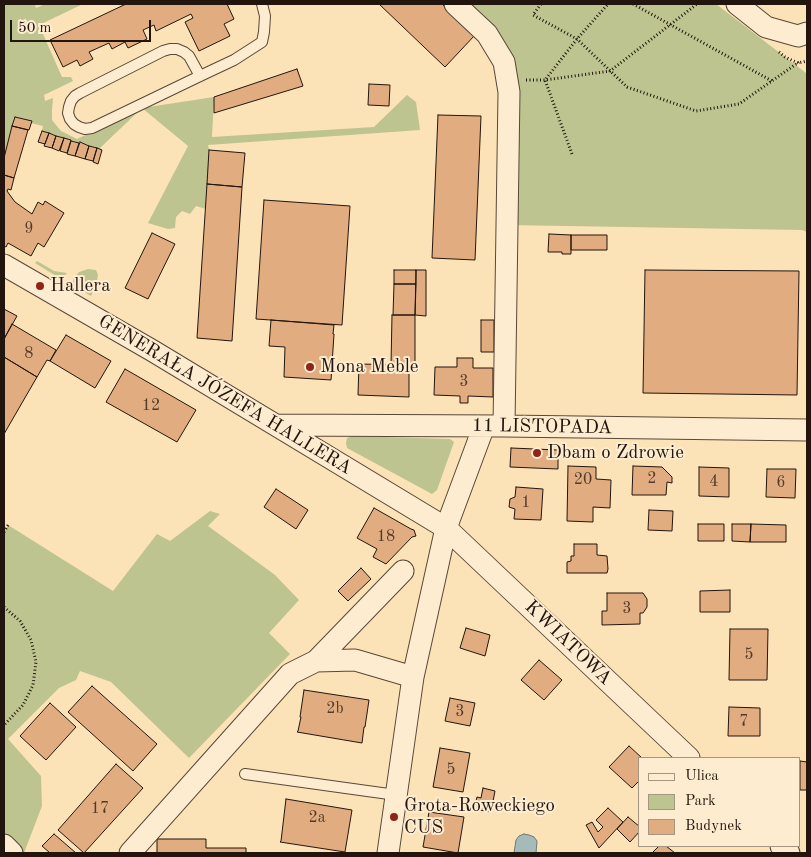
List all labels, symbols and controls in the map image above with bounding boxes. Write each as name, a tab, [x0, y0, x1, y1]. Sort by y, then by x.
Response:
scale bar	[12, 10, 154, 42]
text: 50 m	[18, 21, 52, 36]
house number: 9	[24, 219, 34, 239]
place label: Hallera	[50, 275, 111, 297]
marker: Hallera	[34, 280, 46, 292]
street label: GENERAŁA JÓZEFA HALLERA	[94, 310, 356, 480]
house number: 8	[24, 344, 34, 364]
place label: Mona Meble	[320, 356, 419, 378]
marker: Mona Meble	[304, 361, 316, 373]
house number: 3	[459, 372, 469, 392]
house number: 12	[142, 396, 160, 416]
street label: 11 LISTOPADA	[472, 414, 612, 440]
place label: Dbam o Zdrowie	[547, 442, 684, 464]
marker: Dbam o Zdrowie	[531, 447, 543, 459]
house number: 2	[647, 469, 657, 489]
house number: 20	[574, 470, 592, 490]
house number: 4	[709, 472, 719, 492]
house number: 6	[776, 473, 786, 493]
house number: 1	[521, 493, 531, 513]
house number: 18	[377, 527, 395, 547]
street label: KWIATOWA	[520, 596, 616, 690]
house number: 3	[622, 599, 632, 619]
house number: 5	[744, 645, 754, 665]
house number: 2b	[326, 699, 344, 719]
house number: 3	[455, 702, 465, 722]
house number: 7	[739, 712, 749, 732]
legend	[638, 757, 801, 847]
house number: 5	[446, 760, 456, 780]
text: Ulica	[685, 769, 719, 784]
text: Park	[685, 794, 716, 809]
place label: Grota-Roweckiego CUS	[404, 795, 555, 839]
house number: 17	[91, 799, 109, 819]
house number: 2a	[308, 808, 326, 828]
marker: Grota-Roweckiego CUS	[388, 811, 400, 823]
text: Budynek	[685, 819, 742, 834]

